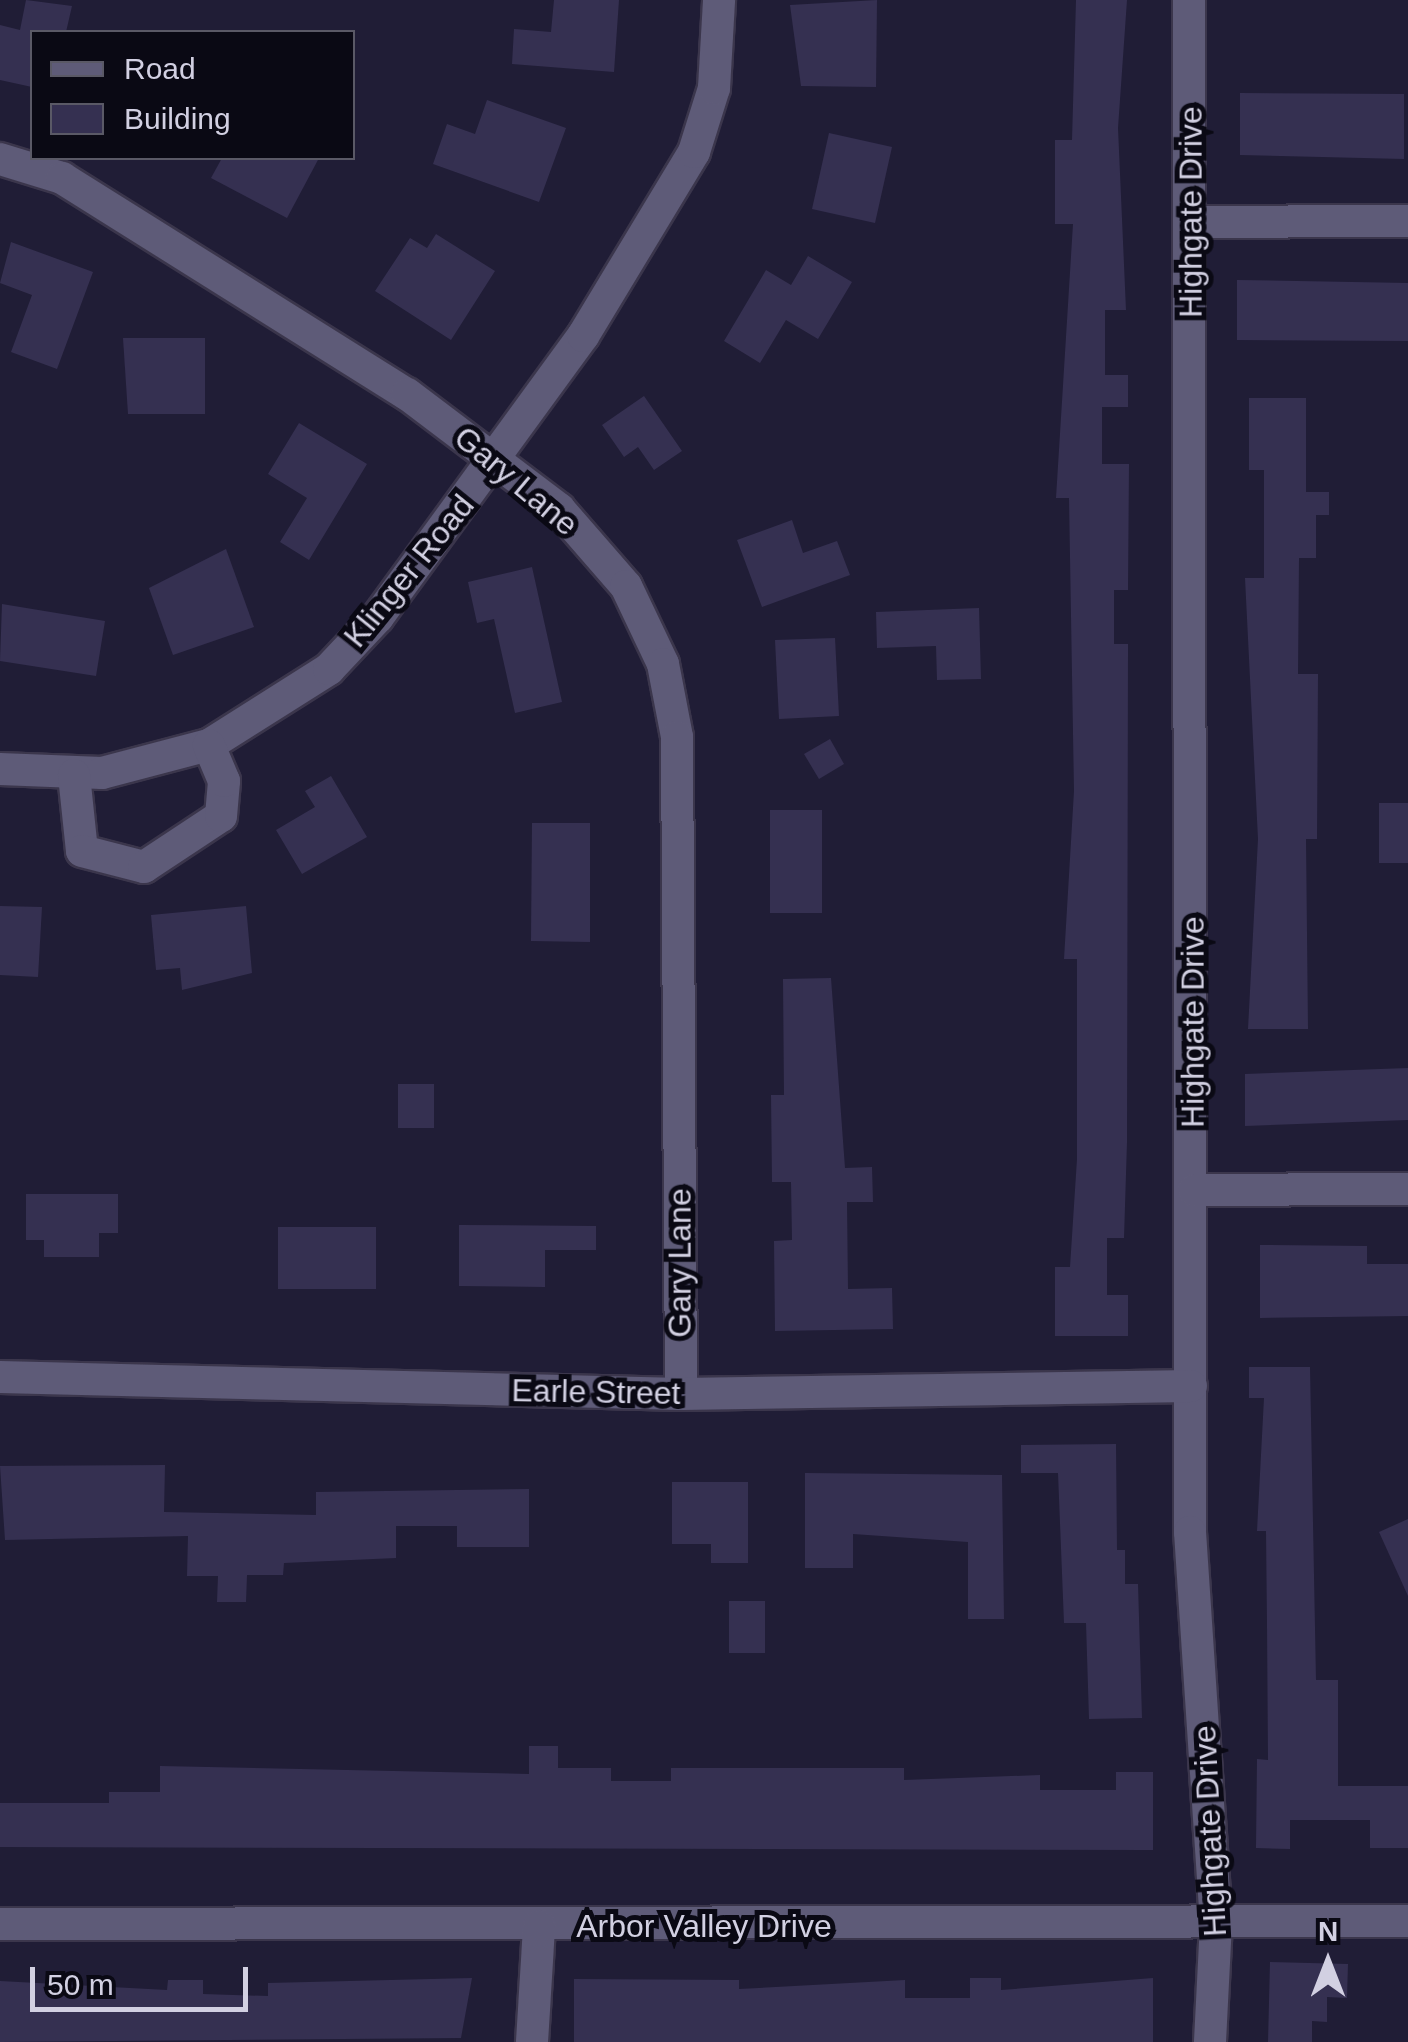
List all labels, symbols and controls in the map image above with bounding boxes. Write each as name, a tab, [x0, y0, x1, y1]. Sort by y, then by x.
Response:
legend	[30, 30, 355, 160]
text: Road	[124, 52, 196, 85]
text: Building	[124, 102, 231, 135]
street label: Highgate Drive	[1172, 106, 1210, 318]
street label: Gary Lane	[446, 418, 586, 544]
street label: Klinger Road	[336, 487, 482, 655]
street label: Highgate Drive	[1174, 916, 1212, 1128]
street label: Gary Lane	[661, 1188, 699, 1338]
street label: Earle Street	[511, 1371, 681, 1413]
street label: Highgate Drive	[1185, 1724, 1235, 1938]
street label: Arbor Valley Drive	[576, 1907, 832, 1945]
north arrow	[1278, 1912, 1378, 2012]
text: N	[1318, 1916, 1338, 1947]
scale bar	[35, 1947, 252, 2009]
text: 50 m	[47, 1968, 114, 2001]

